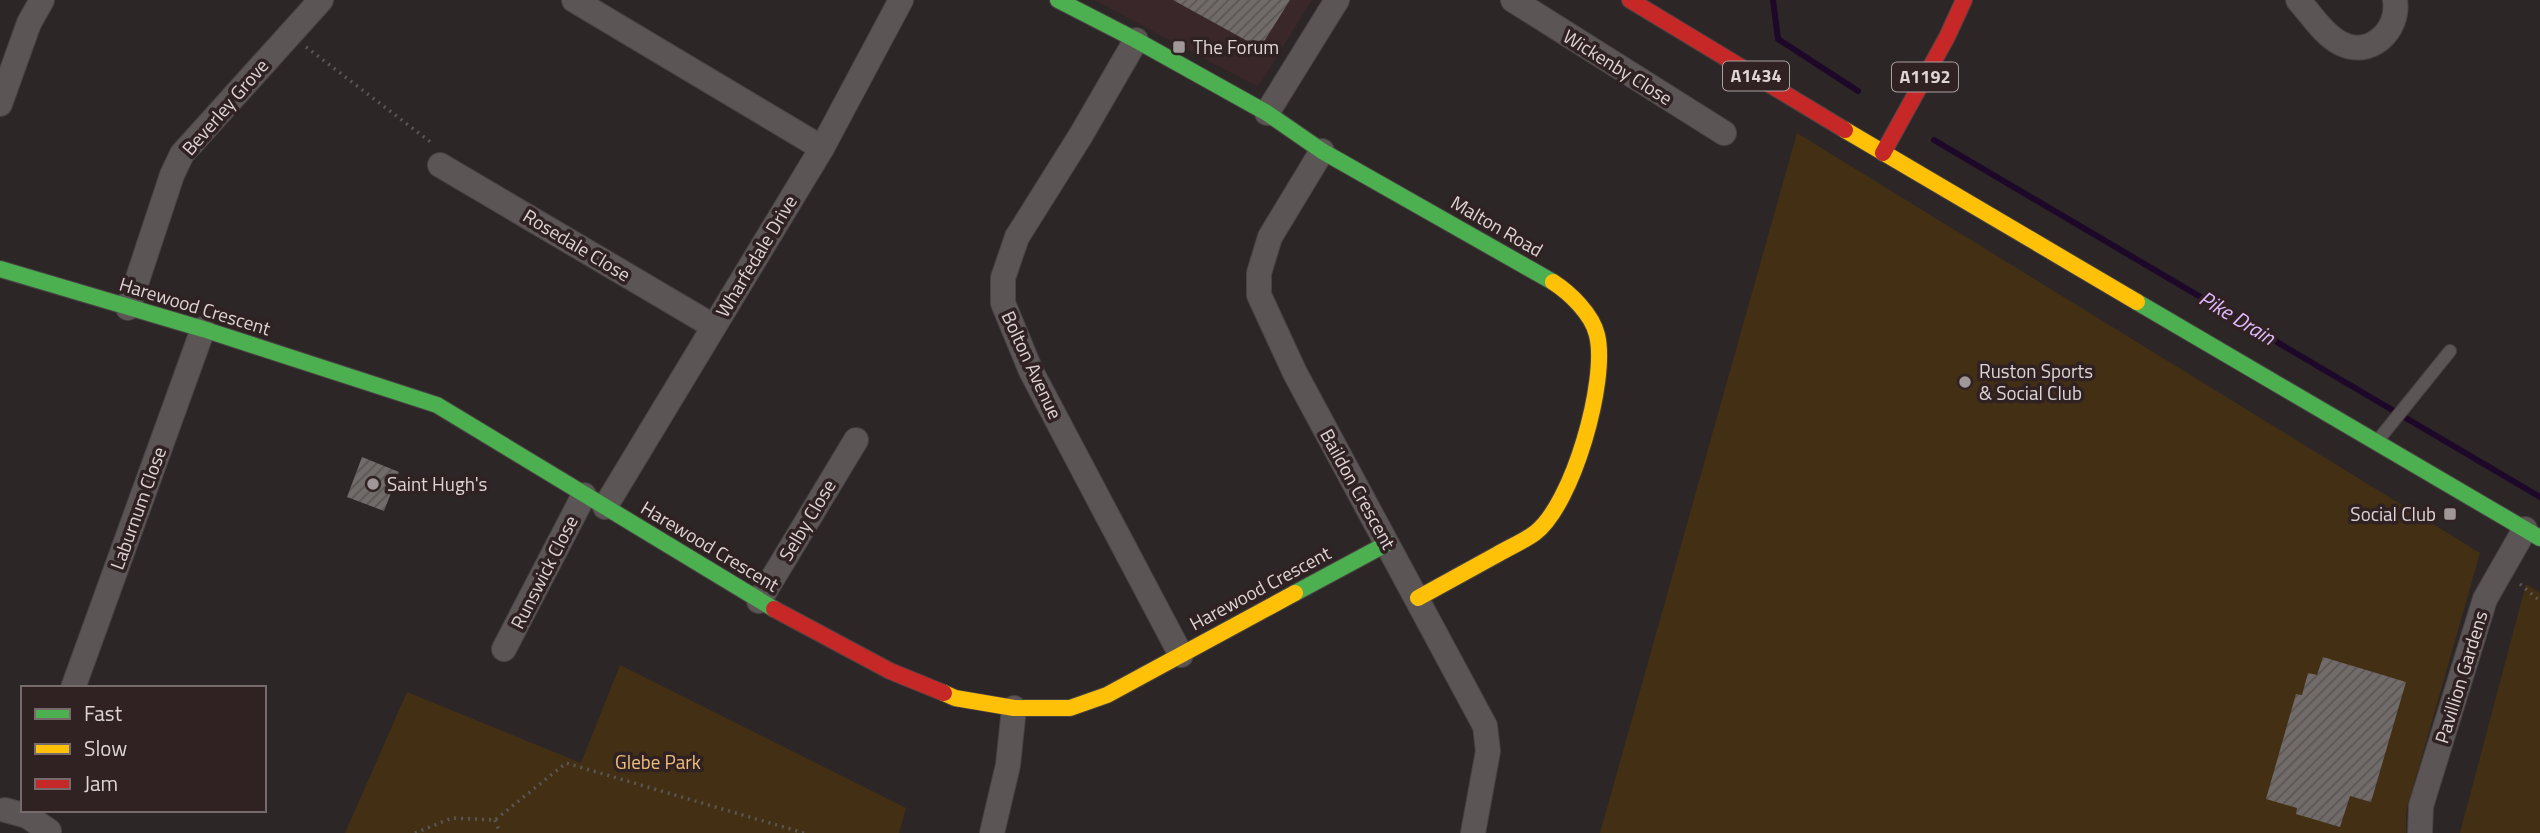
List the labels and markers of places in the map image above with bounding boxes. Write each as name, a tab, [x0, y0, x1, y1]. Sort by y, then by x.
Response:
place label: The Forum	[1193, 32, 1279, 61]
marker: The Forum	[1171, 39, 1187, 55]
place label: Ruston Sports & Social Club	[1979, 356, 2093, 407]
marker: Ruston Sports & Social Club	[1957, 374, 1973, 390]
place label: Saint Hugh's	[387, 469, 487, 498]
marker: Saint Hugh's	[365, 476, 381, 492]
place label: Social Club	[2350, 499, 2436, 528]
marker: Social Club	[2442, 506, 2458, 522]

